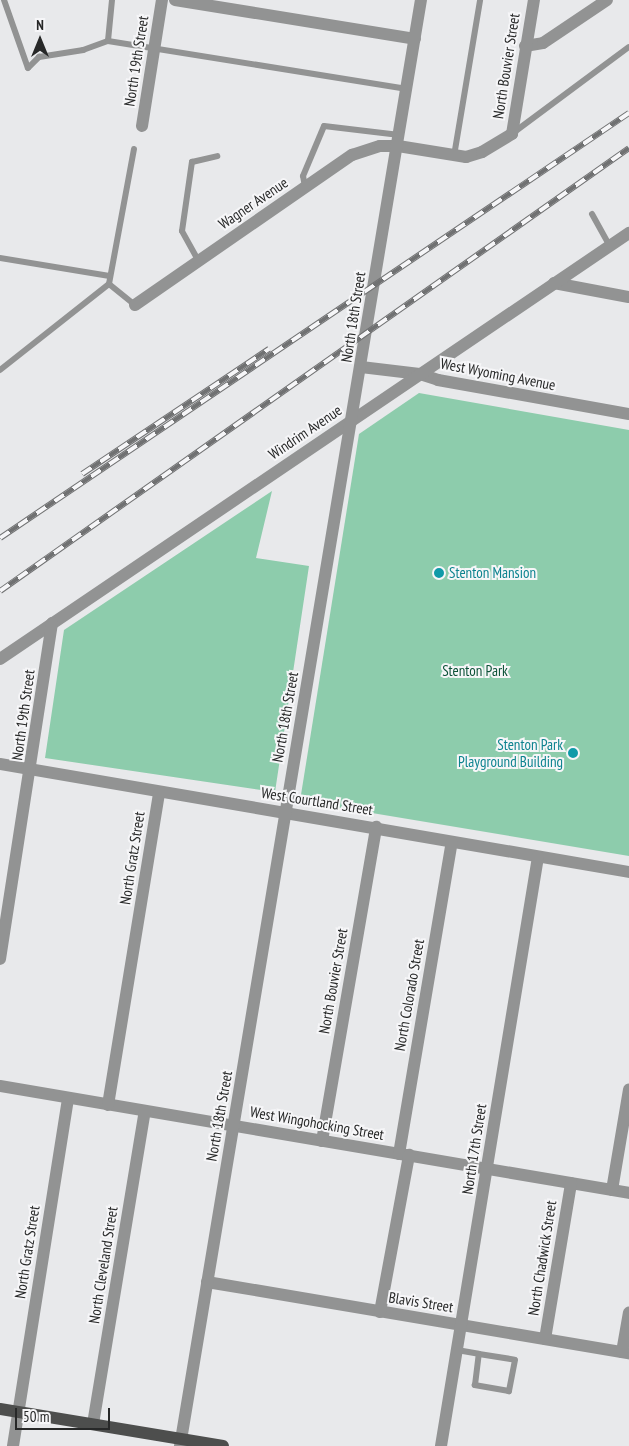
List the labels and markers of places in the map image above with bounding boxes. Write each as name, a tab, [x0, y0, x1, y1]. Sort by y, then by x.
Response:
place label: Stenton Mansion	[449, 564, 536, 582]
marker: Stenton Mansion	[433, 567, 445, 579]
place label: Stenton Park Playground Building	[458, 735, 563, 770]
marker: Stenton Park Playground Building	[567, 747, 579, 759]

